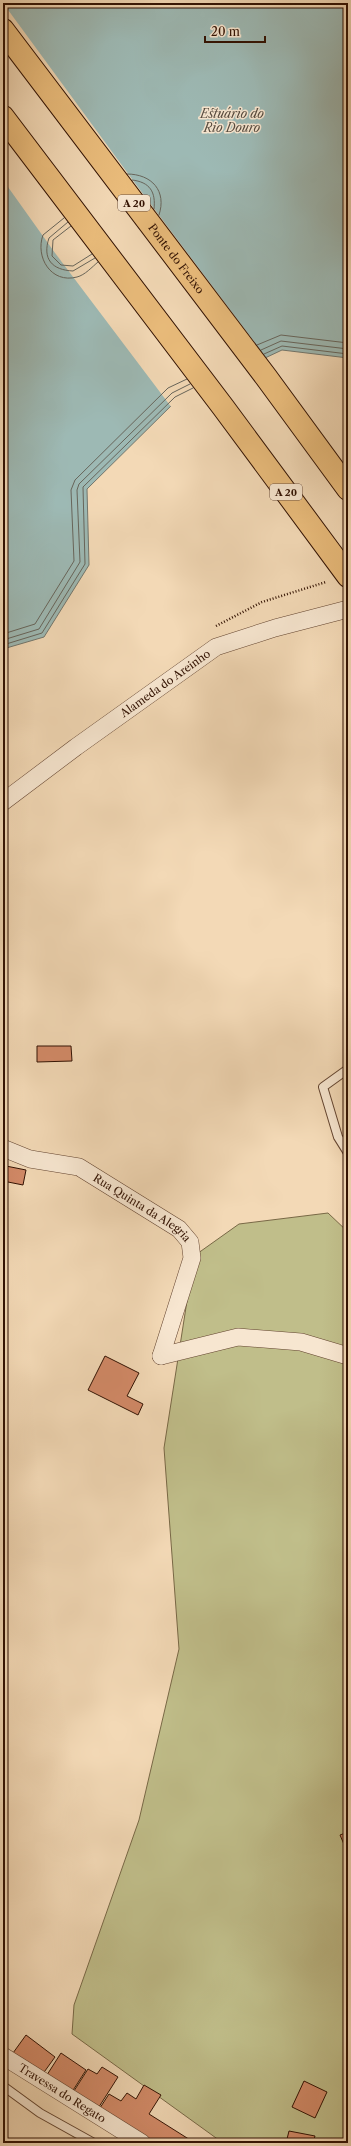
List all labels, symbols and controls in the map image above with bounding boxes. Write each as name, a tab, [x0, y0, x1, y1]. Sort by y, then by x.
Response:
scale bar	[205, 18, 265, 44]
text: 20 m	[211, 24, 240, 39]
water label: Estuário do Rio Douro	[199, 106, 264, 135]
road number: A 20	[118, 195, 150, 211]
street label: Ponte do Freixo	[145, 221, 207, 297]
road number: A 20	[270, 484, 302, 500]
street label: Alameda do Areinho	[117, 646, 213, 721]
street label: Rua Quinta da Alegria	[91, 1171, 194, 1245]
street label: Travessa do Regato	[16, 2061, 109, 2126]

